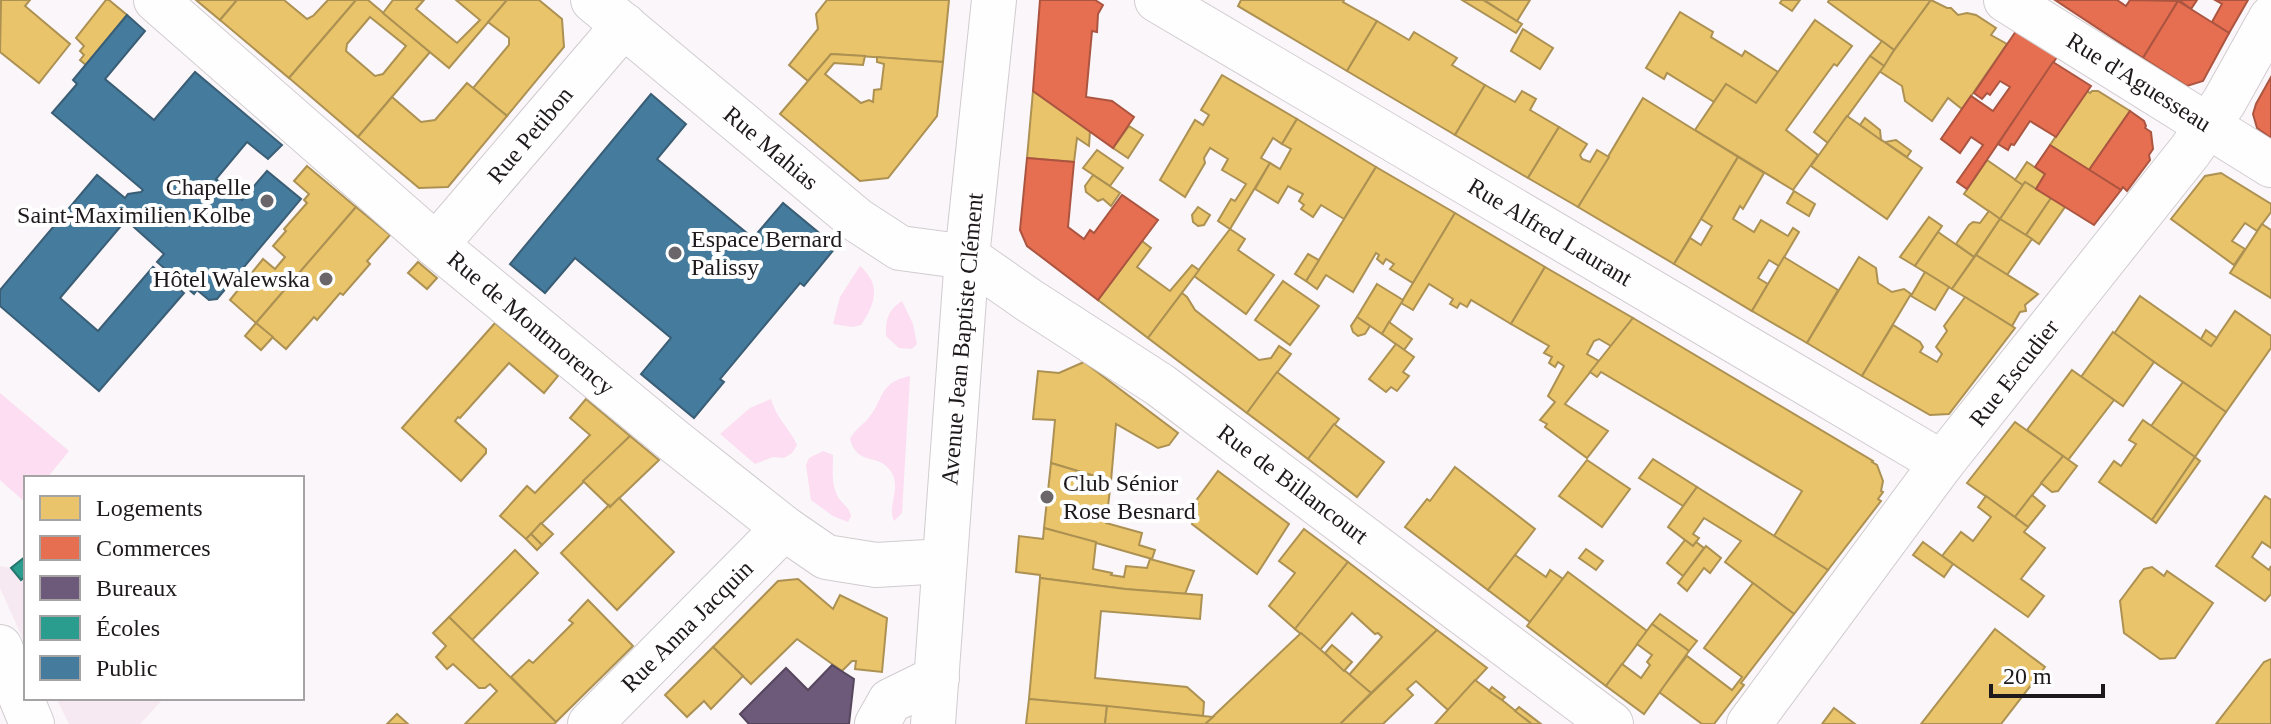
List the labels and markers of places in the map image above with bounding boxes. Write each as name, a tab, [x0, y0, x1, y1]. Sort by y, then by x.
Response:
place label: Chapelle Saint-Maximilien Kolbe	[17, 174, 251, 228]
marker: Chapelle Saint-Maximilien Kolbe	[258, 192, 276, 210]
place label: Espace Bernard Palissy	[691, 226, 842, 280]
marker: Espace Bernard Palissy	[666, 244, 684, 262]
place label: Hôtel Walewska	[153, 266, 310, 292]
marker: Hôtel Walewska	[317, 270, 335, 288]
place label: Club Sénior Rose Besnard	[1063, 470, 1196, 524]
marker: Club Sénior Rose Besnard	[1038, 488, 1056, 506]

